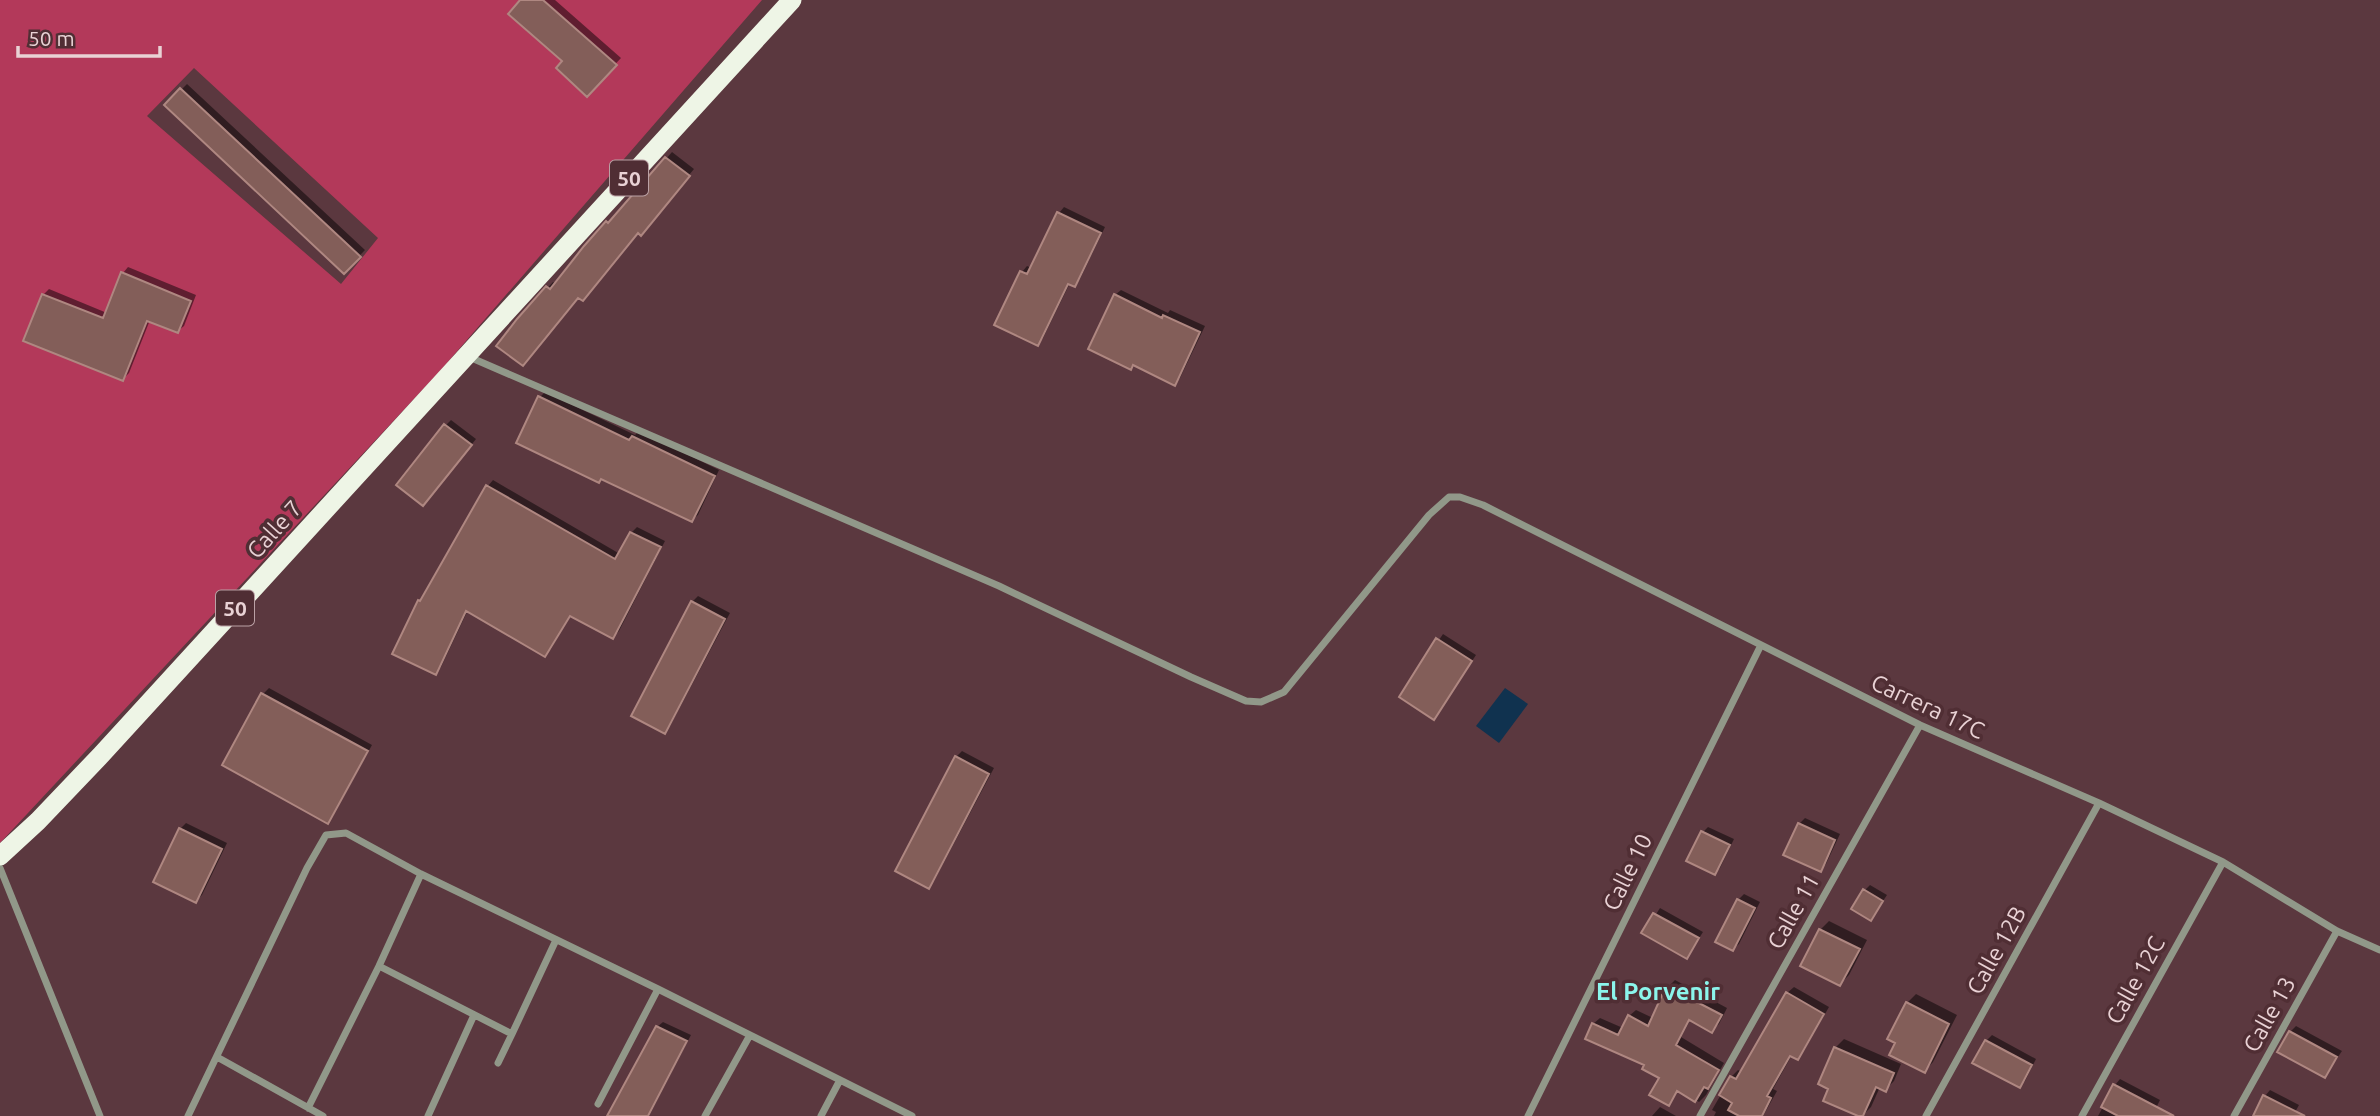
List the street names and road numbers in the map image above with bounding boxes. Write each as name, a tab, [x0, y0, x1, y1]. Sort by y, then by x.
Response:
road number: 50	[610, 160, 648, 196]
street label: Calle 7	[242, 495, 306, 563]
road number: 50	[216, 590, 254, 626]
street label: Carrera 17C	[1867, 669, 1989, 743]
street label: Calle 10	[1598, 830, 1656, 914]
street label: Calle 11	[1762, 869, 1824, 953]
street label: Calle 12B	[1962, 902, 2030, 998]
street label: Calle 12C	[2101, 932, 2169, 1028]
street label: Calle 13	[2238, 972, 2300, 1056]

